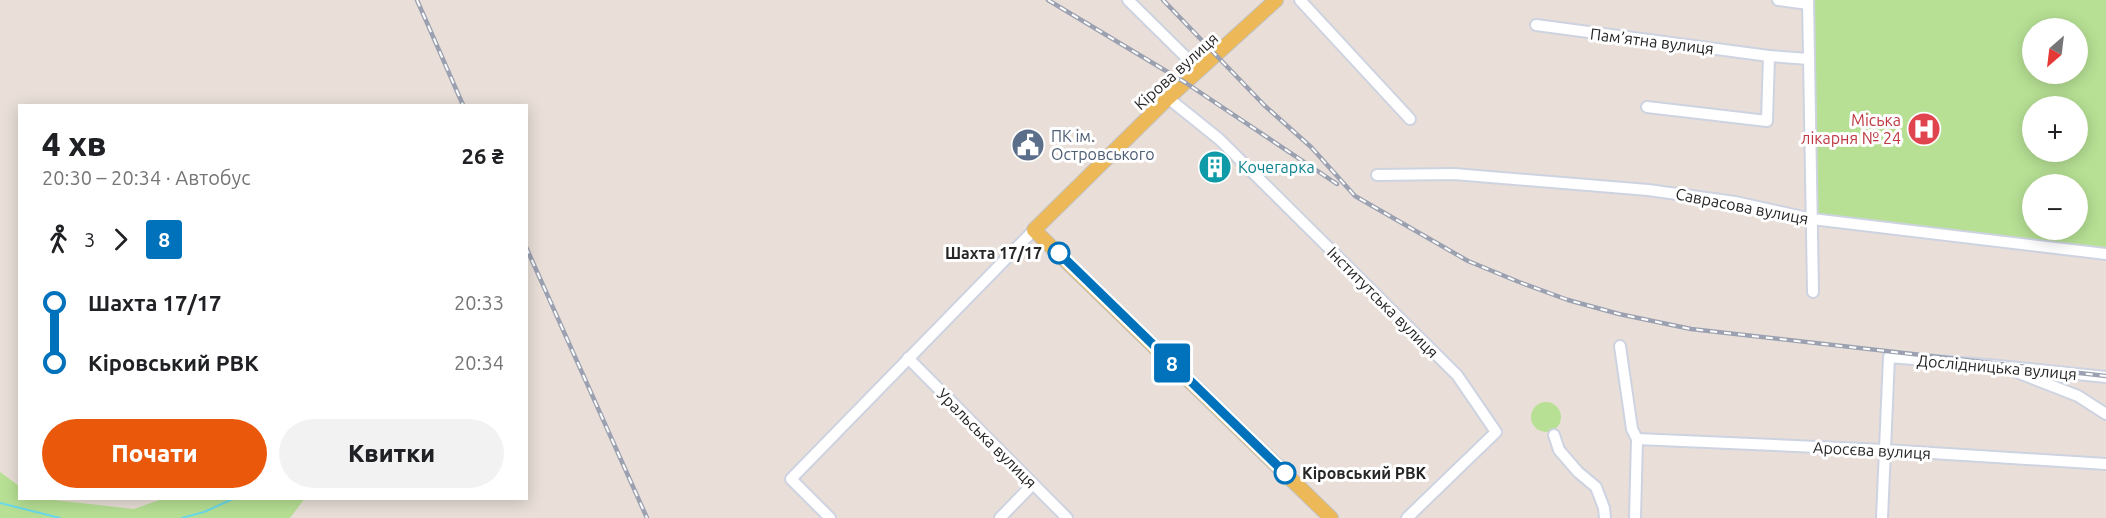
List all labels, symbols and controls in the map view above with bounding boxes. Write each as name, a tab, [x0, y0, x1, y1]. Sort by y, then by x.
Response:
north arrow	[2022, 18, 2088, 84]
map controls	[2022, 18, 2088, 240]
street label: Пам’ятна вулиця	[1589, 24, 1715, 58]
street label: Кірова вулиця	[1131, 29, 1221, 113]
button: +	[2022, 96, 2088, 162]
place label: Міська лікарня № 24	[1801, 111, 1901, 147]
hospital icon: Міська лікарня № 24	[1906, 111, 1942, 147]
text: 4 хв	[42, 125, 107, 162]
public building icon: ПК ім. Островського	[1010, 127, 1046, 163]
place label: ПК ім. Островського	[1051, 127, 1155, 163]
text: 26 ₴	[462, 143, 504, 168]
building icon: Кочегарка	[1197, 149, 1233, 185]
place label: Кочегарка	[1238, 158, 1315, 176]
text: 20:30 – 20:34 · Автобус	[42, 166, 251, 189]
button: −	[2022, 174, 2088, 240]
street label: Саврасова вулиця	[1674, 184, 1810, 228]
icon: walk	[42, 223, 75, 256]
icon: forward	[104, 223, 137, 256]
text: 8	[158, 227, 170, 251]
text: 3	[84, 228, 95, 251]
marker: Шахта 17/17	[1048, 242, 1070, 264]
street label: Інститутська вулиця	[1324, 243, 1442, 361]
place label: Шахта 17/17	[945, 244, 1042, 262]
text: Шахта 17/17	[88, 290, 221, 315]
text: 20:33	[454, 291, 504, 314]
line badge: 8	[1152, 344, 1192, 382]
text: Кіровський РВК	[88, 350, 259, 375]
text: 20:34	[454, 351, 504, 374]
text: 8	[1166, 351, 1178, 375]
street label: Дослідницька вулиця	[1916, 351, 2078, 383]
street label: Уральська вулиця	[934, 385, 1040, 491]
button: Почати	[42, 419, 267, 488]
button: Квитки	[279, 419, 504, 488]
street label: Аросєва вулиця	[1813, 438, 1931, 462]
marker: Кіровський РВК	[1274, 462, 1296, 484]
place label: Кіровський РВК	[1302, 464, 1427, 482]

